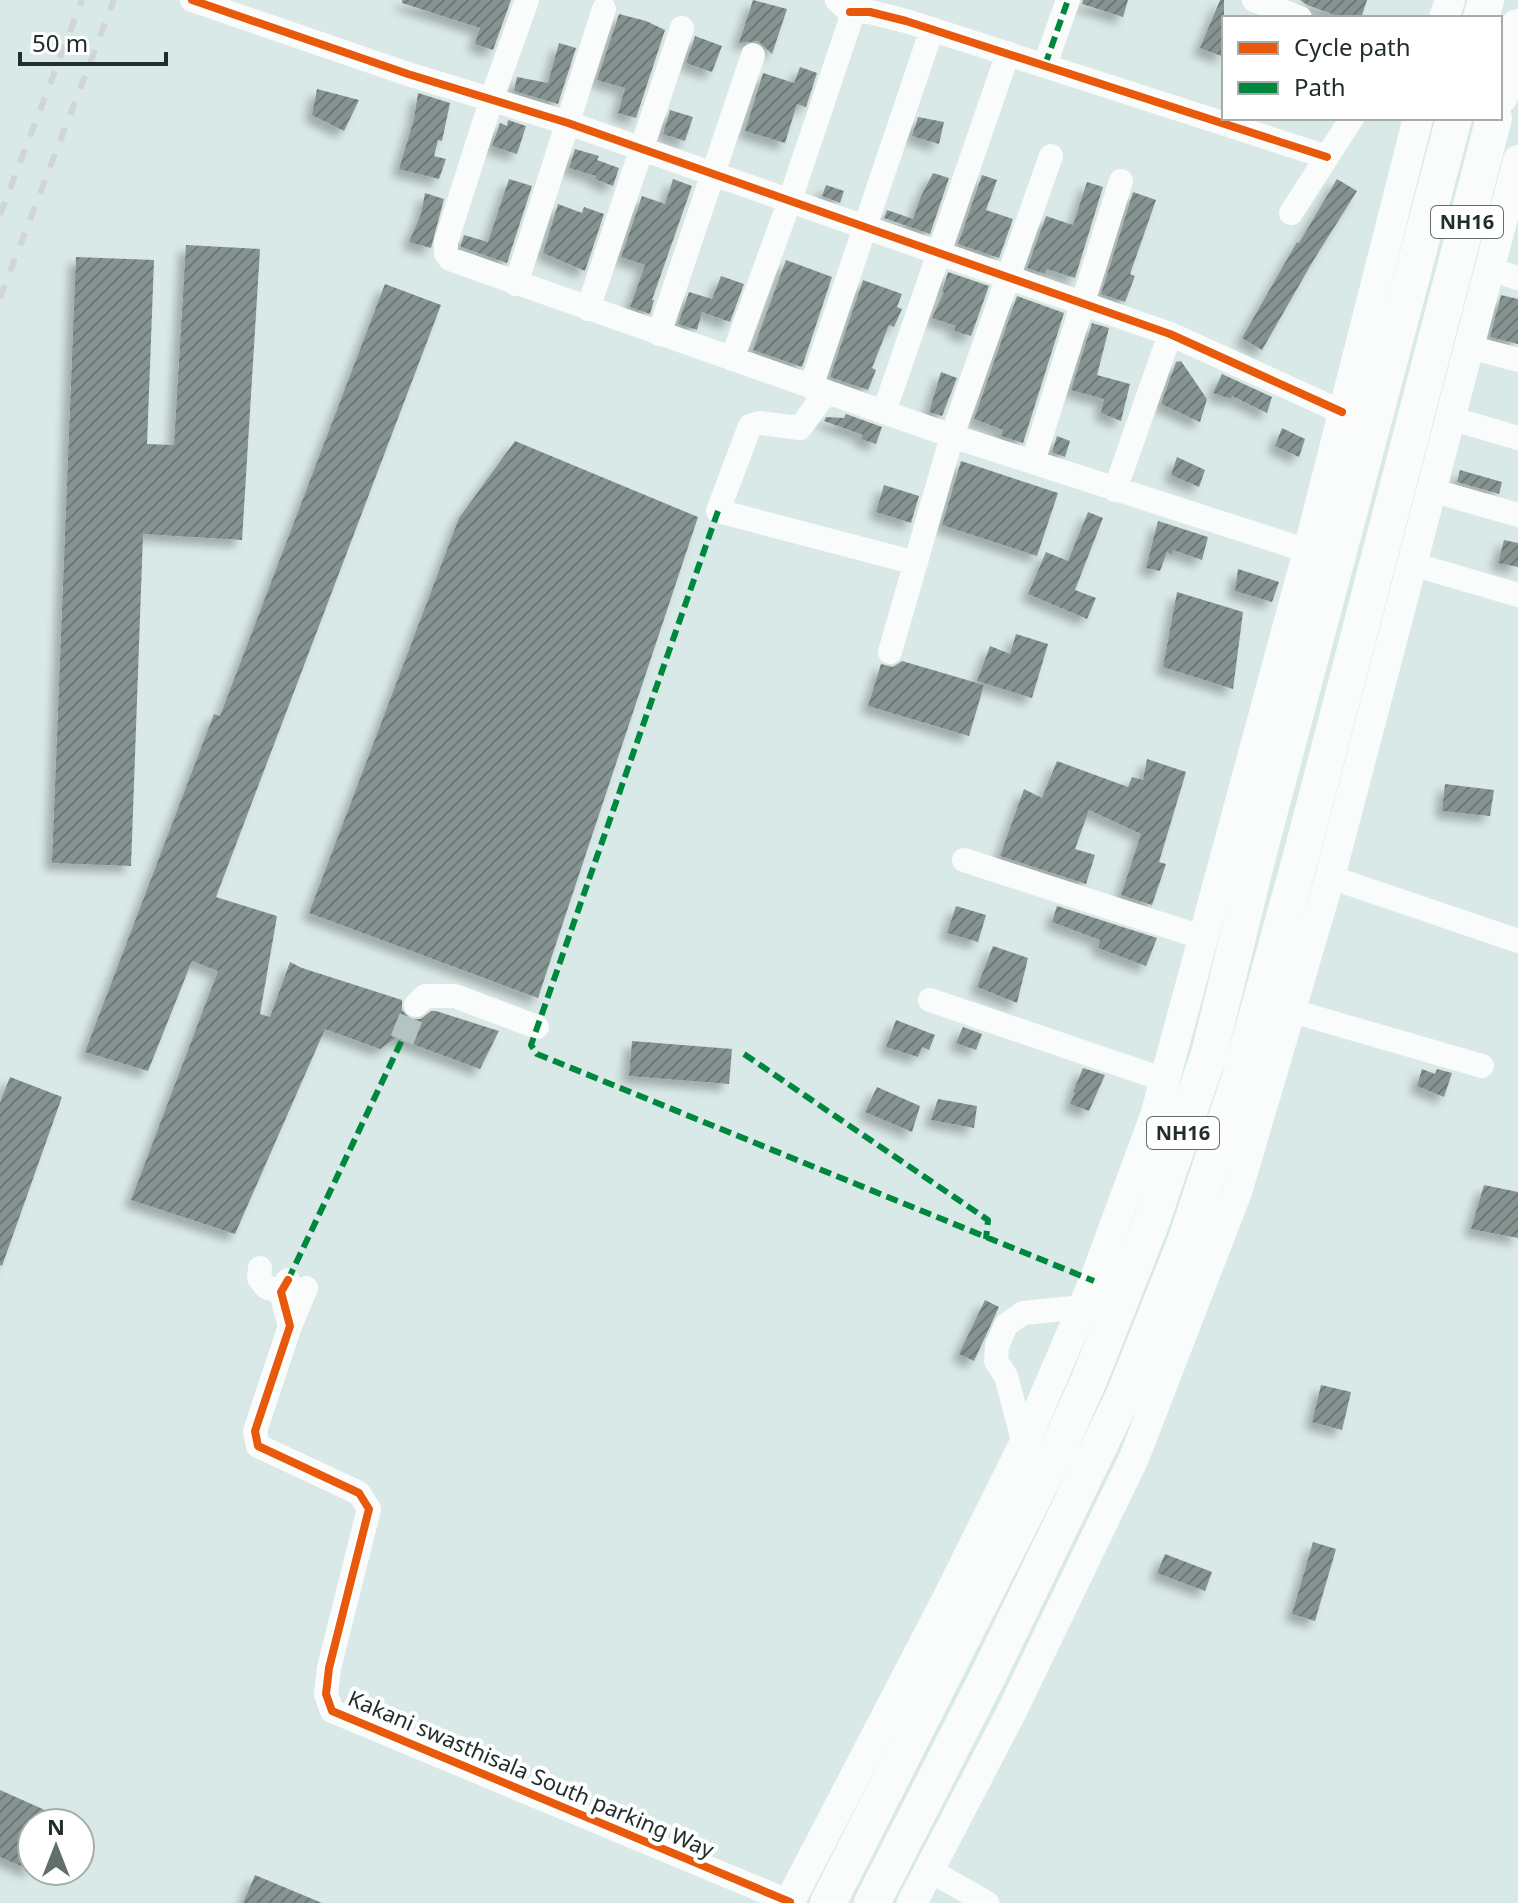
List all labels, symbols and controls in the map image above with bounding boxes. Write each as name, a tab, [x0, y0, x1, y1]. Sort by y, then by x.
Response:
scale bar	[20, 16, 166, 66]
legend	[1222, 16, 1502, 120]
text: 50 m	[32, 26, 88, 59]
text: Cycle path	[1294, 30, 1411, 63]
text: Path	[1294, 70, 1345, 103]
road number: NH16	[1431, 206, 1503, 238]
road number: NH16	[1147, 1117, 1219, 1149]
street label: Kakani swasthisala South parking Way	[344, 1682, 720, 1864]
north arrow	[16, 1807, 96, 1887]
text: N	[47, 1811, 65, 1841]

